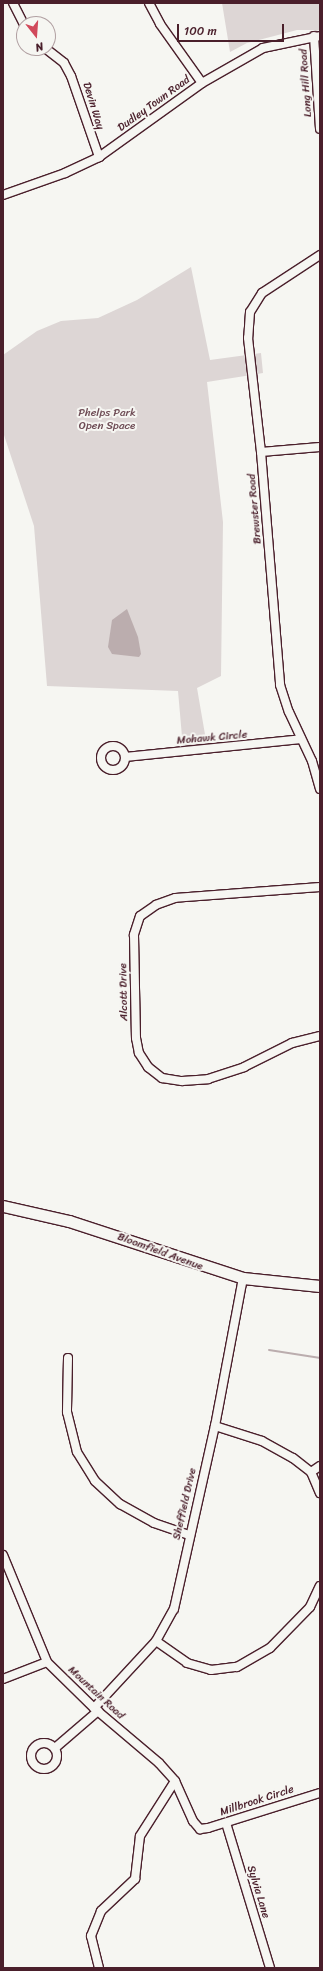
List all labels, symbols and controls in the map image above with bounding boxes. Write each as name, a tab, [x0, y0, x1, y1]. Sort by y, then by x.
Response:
north arrow	[16, 16, 56, 56]
scale bar	[179, 16, 286, 42]
text: 100 m	[184, 20, 217, 42]
text: N	[33, 37, 46, 57]
street label: Long Hill Road	[297, 48, 315, 118]
street label: Dudley Town Road	[115, 73, 193, 135]
street label: Devin Way	[80, 81, 106, 131]
park label: Phelps Park Open Space	[78, 407, 136, 433]
street label: Brewster Road	[245, 473, 265, 545]
street label: Mohawk Circle	[176, 728, 248, 748]
street label: Alcott Drive	[117, 963, 131, 1021]
street label: Bloomfield Avenue	[115, 1230, 205, 1274]
street label: Sheffield Drive	[170, 1467, 200, 1541]
street label: Mountain Road	[65, 1664, 127, 1722]
street label: Millbrook Circle	[218, 1783, 296, 1819]
street label: Sylvia Lane	[244, 1864, 272, 1920]

